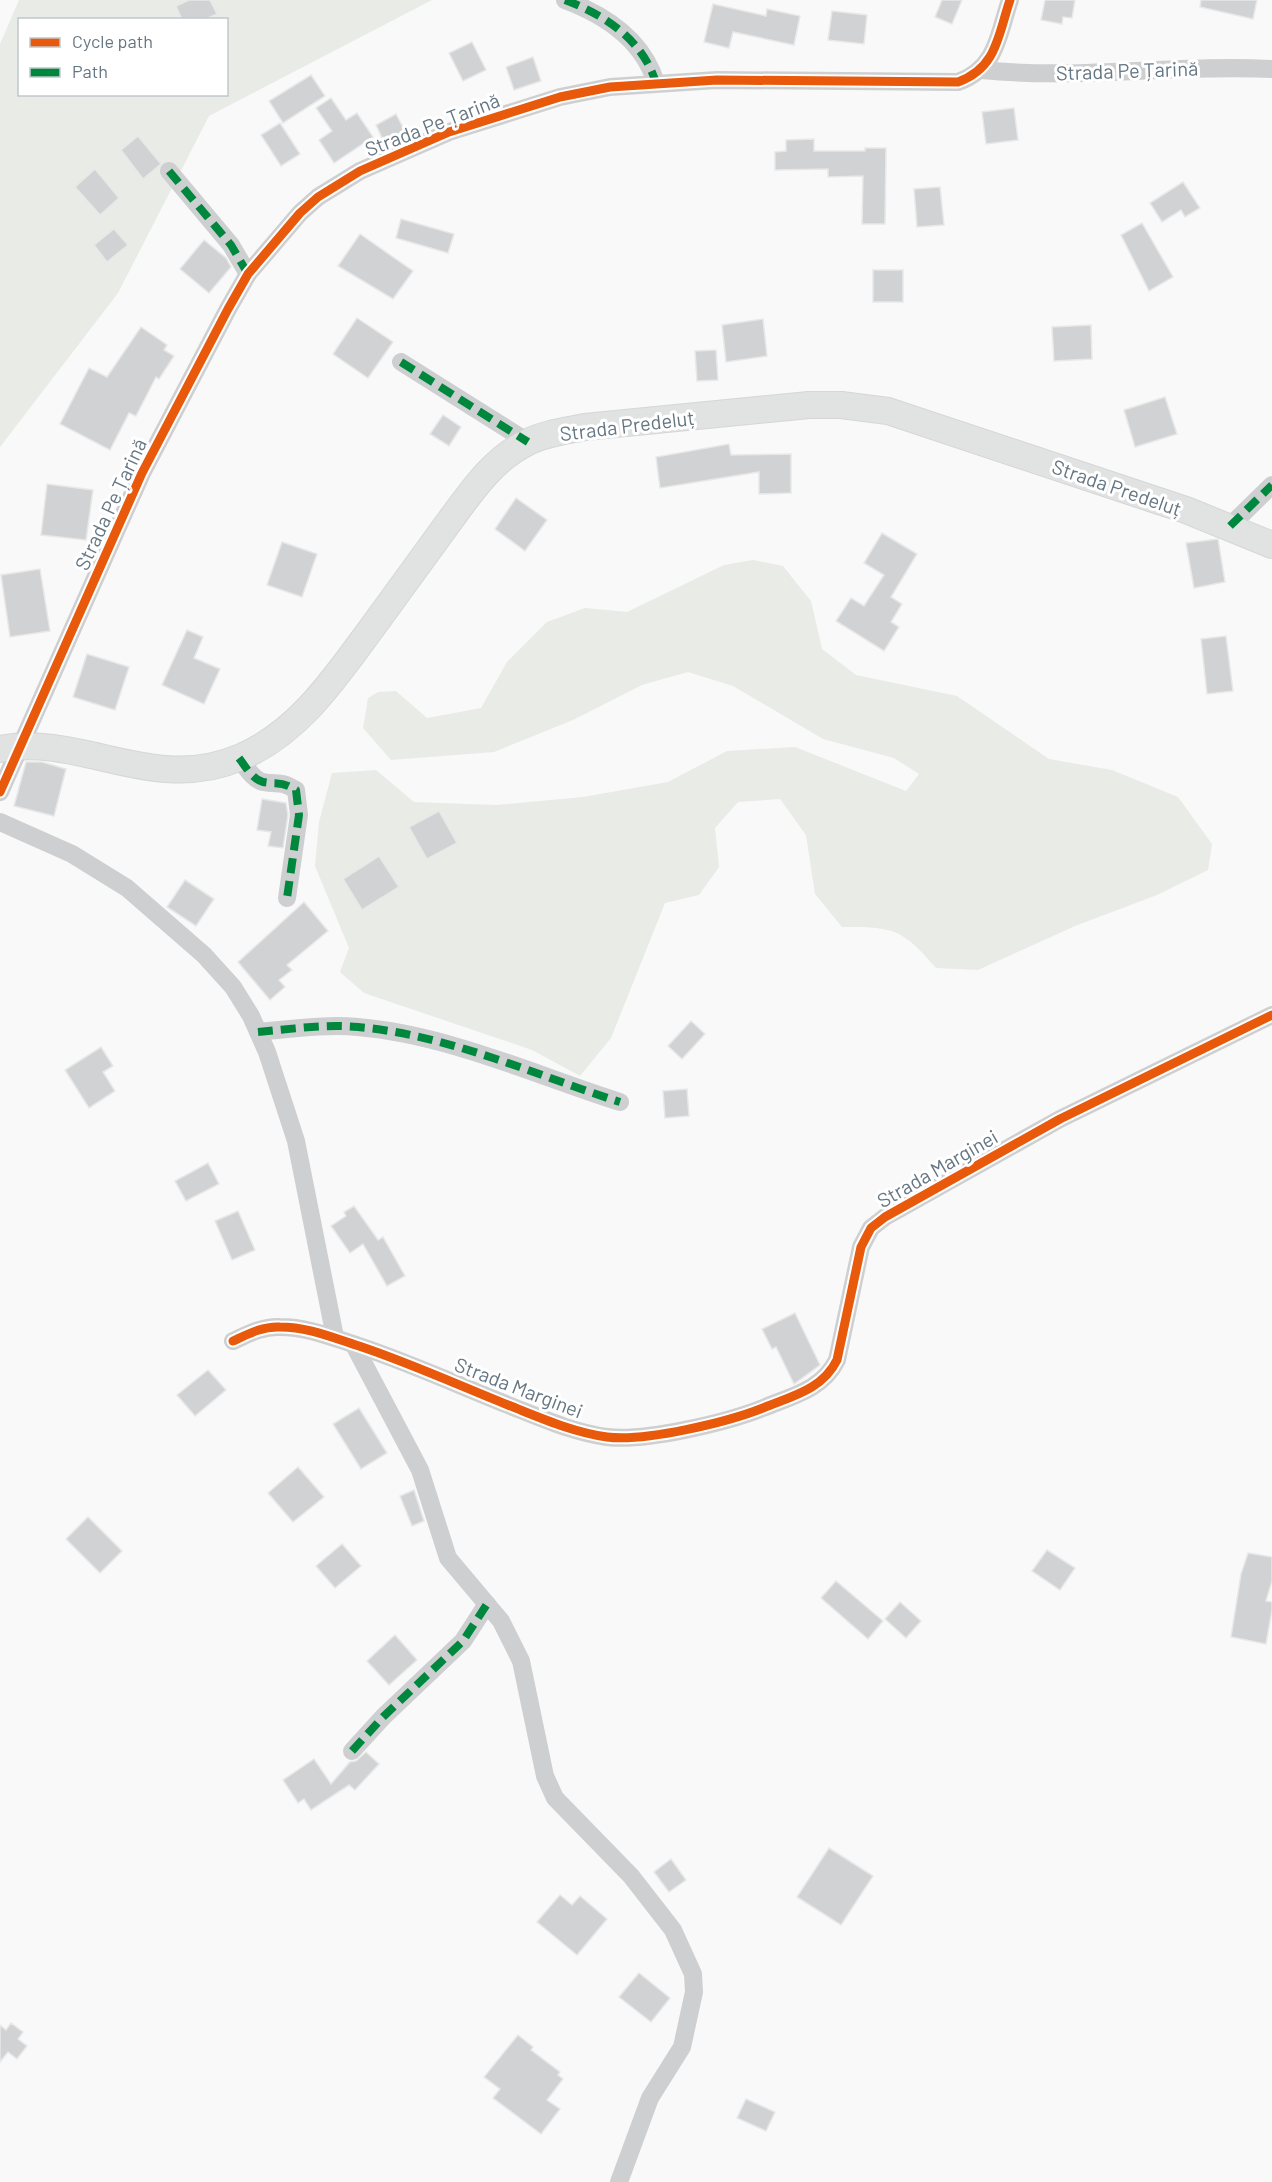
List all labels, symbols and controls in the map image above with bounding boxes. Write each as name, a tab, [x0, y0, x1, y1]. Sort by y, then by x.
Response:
legend	[18, 18, 228, 96]
text: Cycle path	[72, 30, 153, 52]
street label: Strada Pe Țarină	[1055, 56, 1199, 84]
text: Path	[72, 60, 108, 82]
street label: Strada Pe Țarină	[361, 87, 503, 161]
street label: Strada Predeluț	[558, 405, 696, 445]
street label: Strada Pe Țarină	[69, 434, 151, 574]
street label: Strada Predeluț	[1049, 454, 1185, 520]
street label: Strada Marginei	[872, 1124, 1002, 1212]
street label: Strada Marginei	[452, 1352, 586, 1422]

